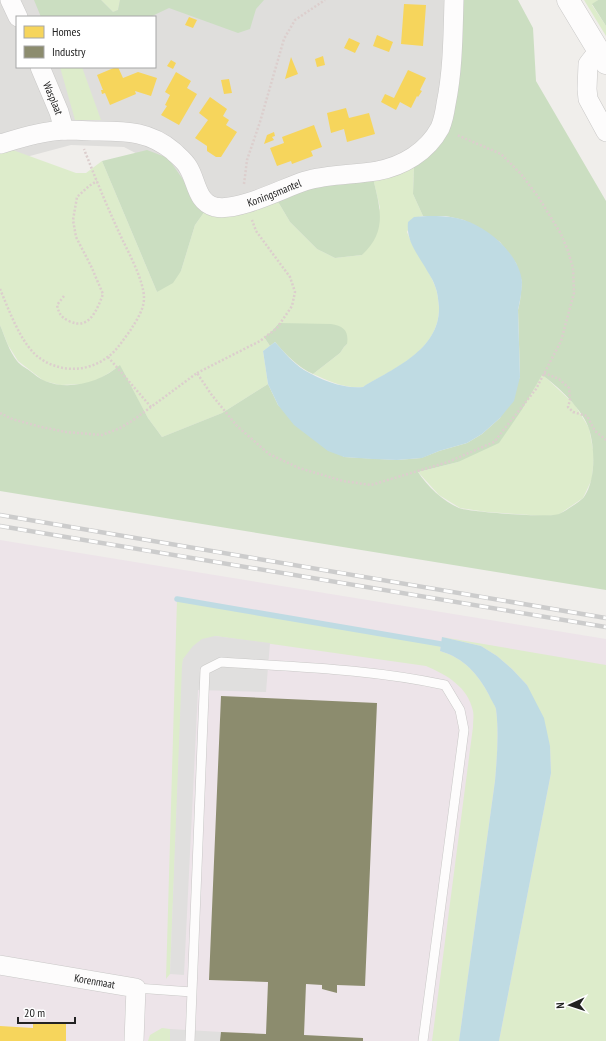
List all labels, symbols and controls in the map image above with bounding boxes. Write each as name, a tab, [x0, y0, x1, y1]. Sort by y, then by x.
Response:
legend	[16, 16, 156, 68]
text: Homes	[52, 24, 80, 39]
text: Industry	[52, 44, 86, 59]
street label: Wasplaat	[40, 80, 66, 116]
street label: Koningsmantel	[245, 176, 304, 210]
street label: Korenmaat	[73, 971, 116, 991]
north arrow	[550, 985, 590, 1025]
scale bar	[18, 999, 75, 1025]
text: N	[553, 1002, 567, 1009]
text: 20 m	[24, 1005, 45, 1020]

